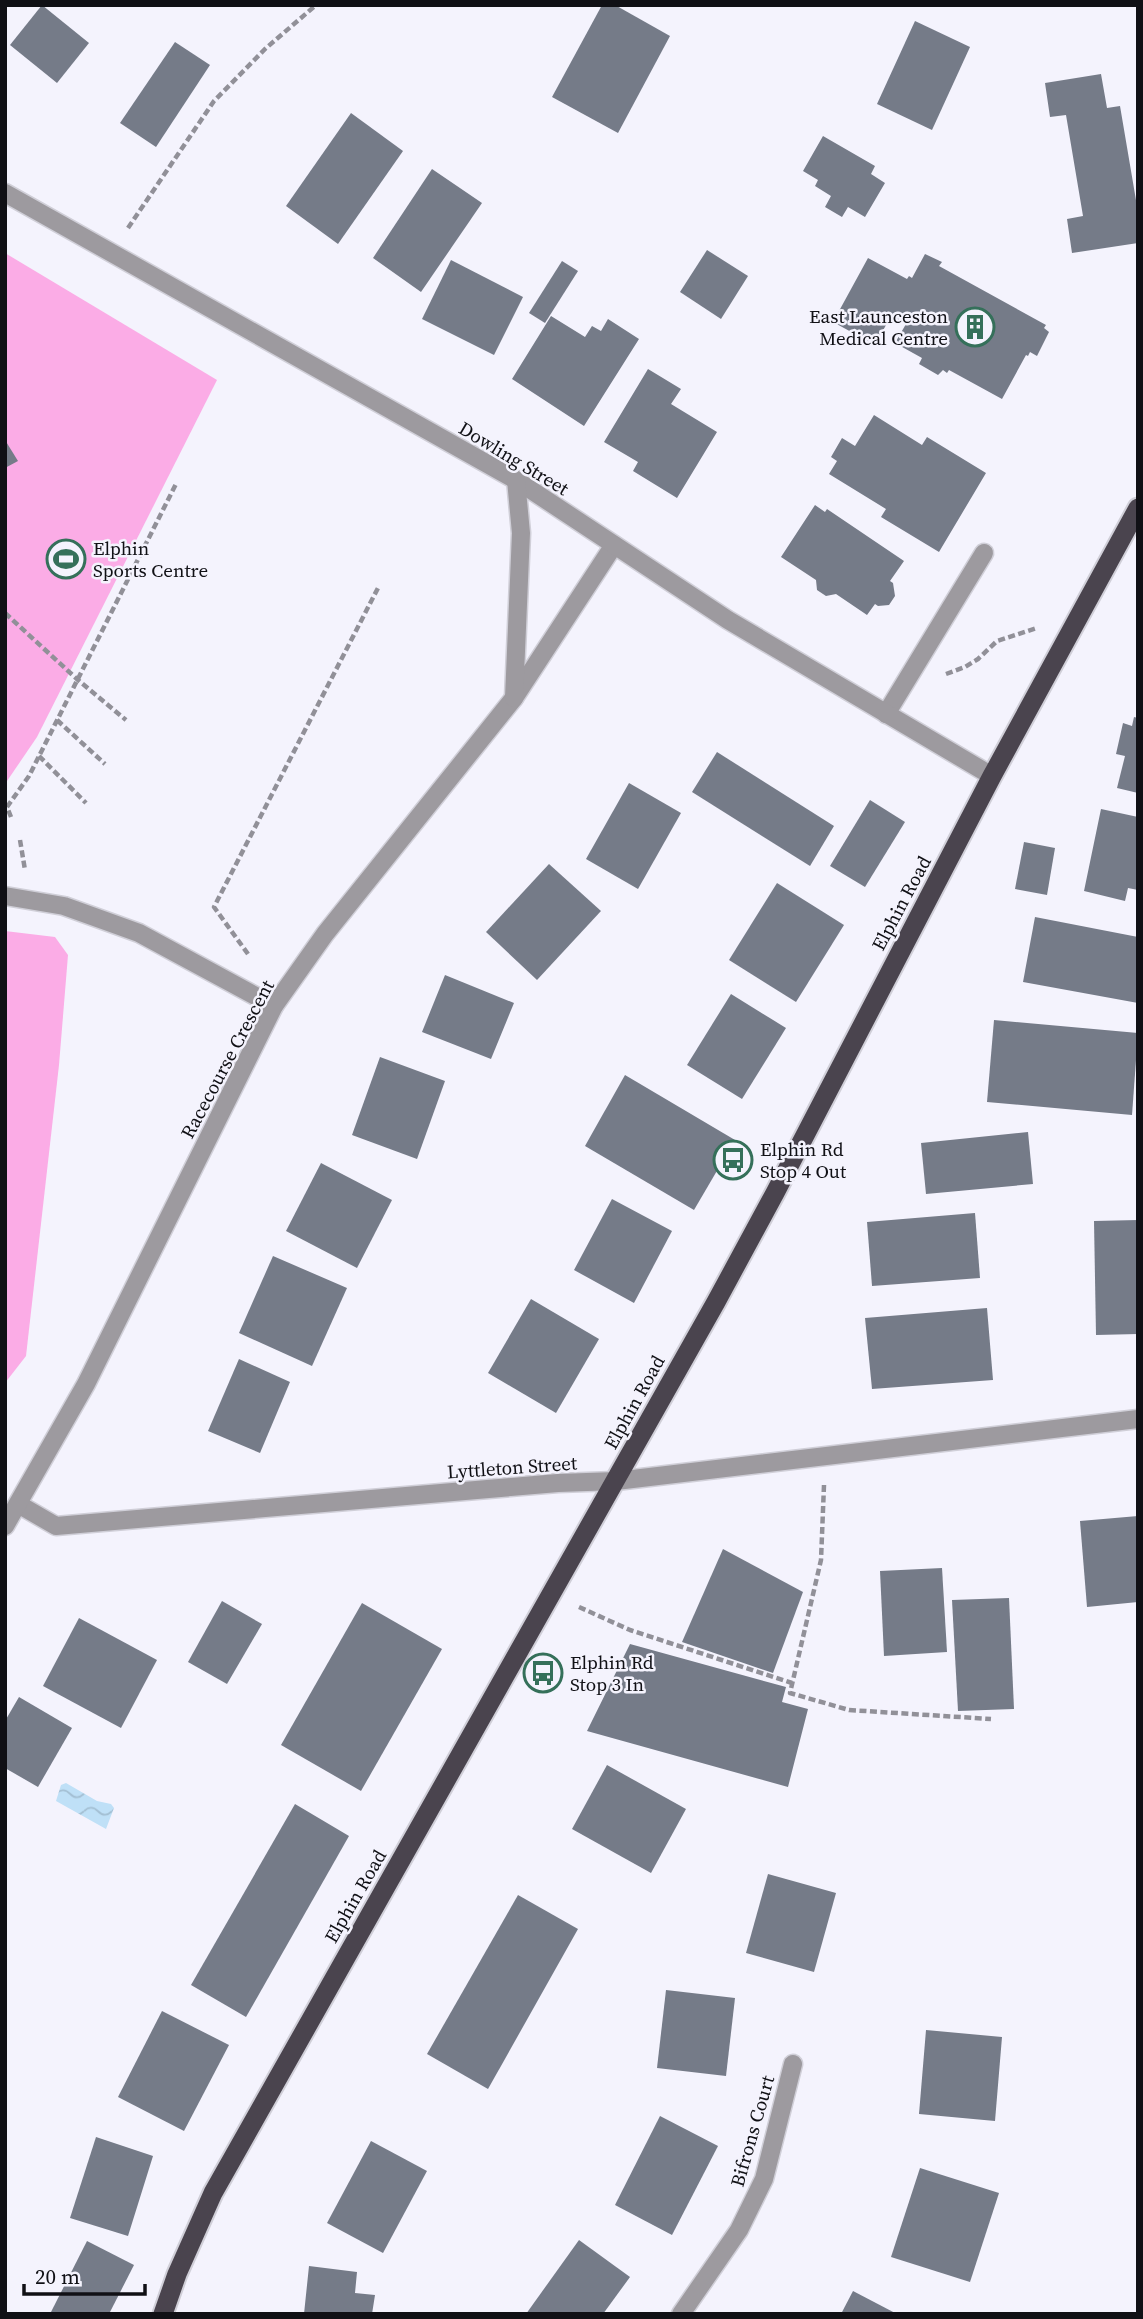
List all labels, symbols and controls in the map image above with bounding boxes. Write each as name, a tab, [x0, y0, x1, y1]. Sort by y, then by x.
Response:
place label: East Launceston Medical Centre	[809, 303, 948, 351]
building icon: East Launceston Medical Centre	[954, 306, 996, 348]
street label: Dowling Street	[454, 415, 575, 502]
place label: Elphin Sports Centre	[93, 535, 208, 583]
sports icon: Elphin Sports Centre	[45, 538, 87, 580]
street label: Elphin Road	[865, 851, 937, 955]
street label: Racecourse Crescent	[174, 974, 280, 1143]
place label: Elphin Rd Stop 4 Out	[760, 1136, 847, 1184]
bus stop icon: Elphin Rd Stop 4 Out	[712, 1139, 754, 1181]
street label: Elphin Road	[597, 1350, 671, 1454]
street label: Lyttleton Street	[446, 1449, 579, 1485]
place label: Elphin Rd Stop 3 In	[570, 1649, 654, 1697]
bus stop icon: Elphin Rd Stop 3 In	[522, 1652, 564, 1694]
street label: Elphin Road	[318, 1844, 392, 1947]
street label: Bifrons Court	[724, 2072, 781, 2190]
scale bar	[24, 2252, 145, 2296]
text: 20 m	[35, 2262, 80, 2291]

